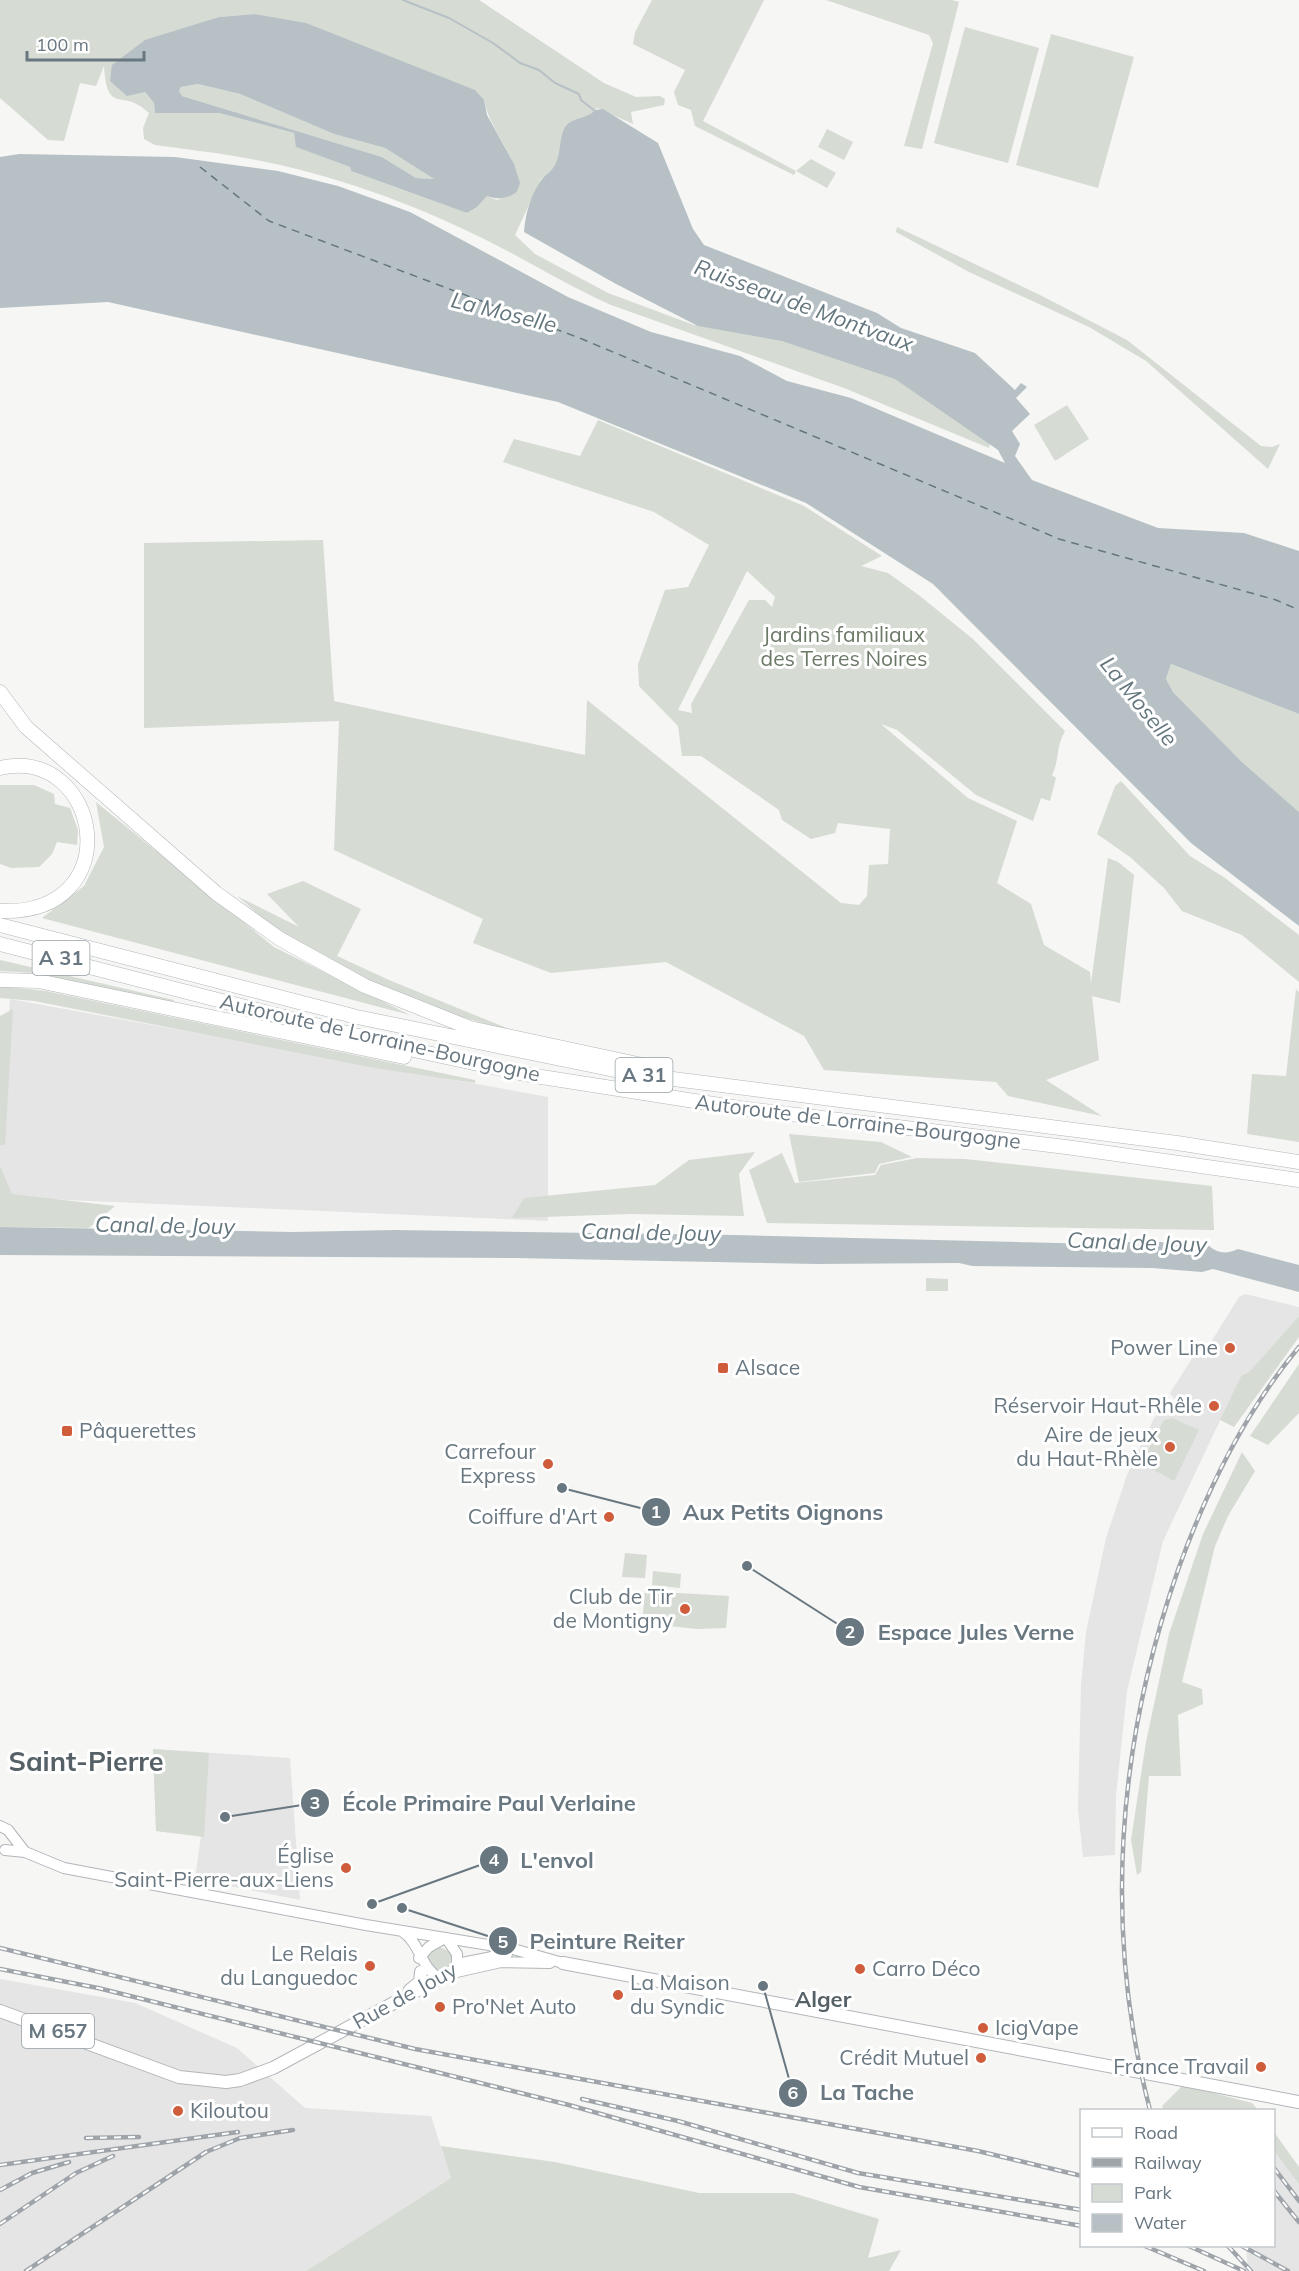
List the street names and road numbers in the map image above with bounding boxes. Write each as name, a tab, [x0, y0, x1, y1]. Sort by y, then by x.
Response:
road number: A 31	[32, 941, 90, 975]
street label: Autoroute de Lorraine-Bourgogne	[218, 987, 543, 1087]
road number: A 31	[616, 1058, 672, 1092]
street label: Autoroute de Lorraine-Bourgogne	[694, 1088, 1022, 1154]
street label: Rue de Jouy	[348, 1956, 461, 2034]
road number: M 657	[22, 2014, 94, 2048]

